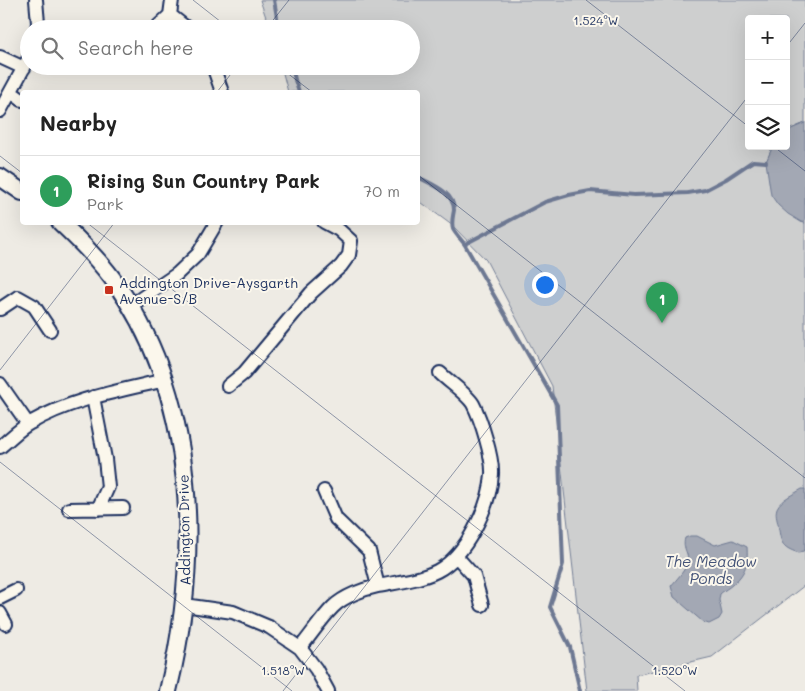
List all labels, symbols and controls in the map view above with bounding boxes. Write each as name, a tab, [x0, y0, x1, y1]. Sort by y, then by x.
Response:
text: 1.524°W	[574, 12, 618, 28]
map controls	[745, 15, 790, 150]
button: +	[745, 15, 790, 60]
search box	[20, 20, 420, 75]
icon: search	[38, 34, 66, 62]
text: Search here	[78, 35, 194, 60]
button: −	[745, 60, 790, 105]
button: layers	[745, 105, 790, 150]
text: Nearby	[40, 109, 117, 136]
text: Rising Sun Country Park	[87, 168, 320, 193]
text: 1	[52, 180, 60, 201]
text: 70 m	[363, 180, 400, 201]
text: Park	[87, 193, 123, 214]
your location	[532, 272, 558, 298]
place label: Addington Drive-Aysgarth Avenue-S/B	[119, 273, 298, 308]
pin: 1	[646, 282, 678, 323]
marker: Addington Drive-Aysgarth Avenue-S/B	[103, 284, 115, 296]
street label: Addington Drive	[174, 474, 194, 586]
water label: The Meadow Ponds	[665, 551, 757, 588]
text: 1.518°W	[261, 662, 305, 678]
text: 1.520°W	[652, 662, 698, 678]

